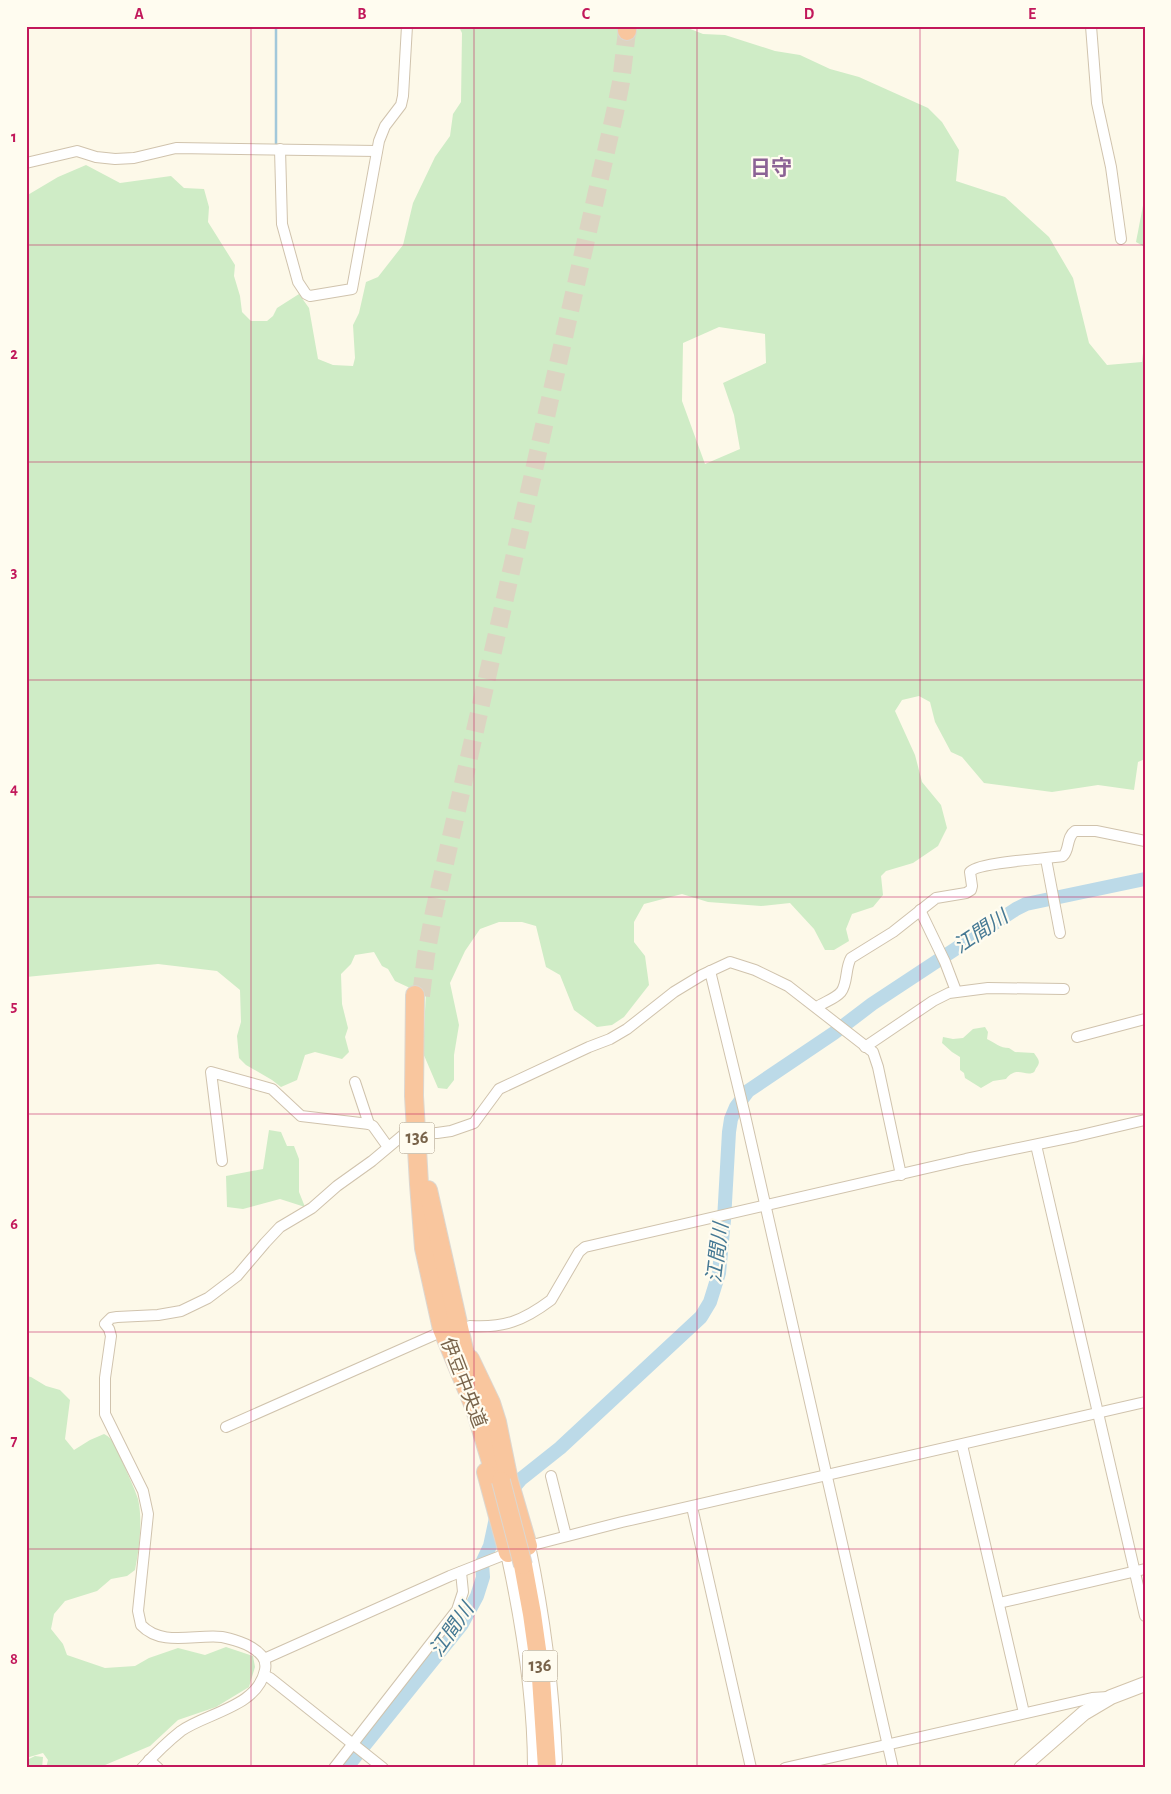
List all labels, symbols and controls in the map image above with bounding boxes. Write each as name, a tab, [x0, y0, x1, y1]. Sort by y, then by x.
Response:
text: A	[134, 6, 144, 22]
text: B	[357, 6, 367, 22]
text: C	[582, 6, 591, 22]
text: D	[804, 6, 815, 22]
text: E	[1028, 6, 1036, 22]
text: 1	[11, 129, 17, 145]
district label: 日守	[750, 157, 792, 179]
text: 2	[10, 346, 18, 362]
text: 3	[11, 564, 18, 580]
text: 4	[10, 781, 18, 797]
water label: 江間川	[950, 905, 1013, 957]
text: 5	[11, 998, 18, 1014]
road number: 136	[400, 1122, 434, 1154]
text: 6	[10, 1216, 18, 1232]
water label: 江間川	[703, 1220, 732, 1284]
street label: 伊豆中央道	[437, 1335, 490, 1431]
text: 7	[11, 1433, 18, 1449]
water label: 江間川	[426, 1597, 479, 1660]
road number: 136	[522, 1650, 558, 1682]
text: 8	[10, 1651, 18, 1667]

